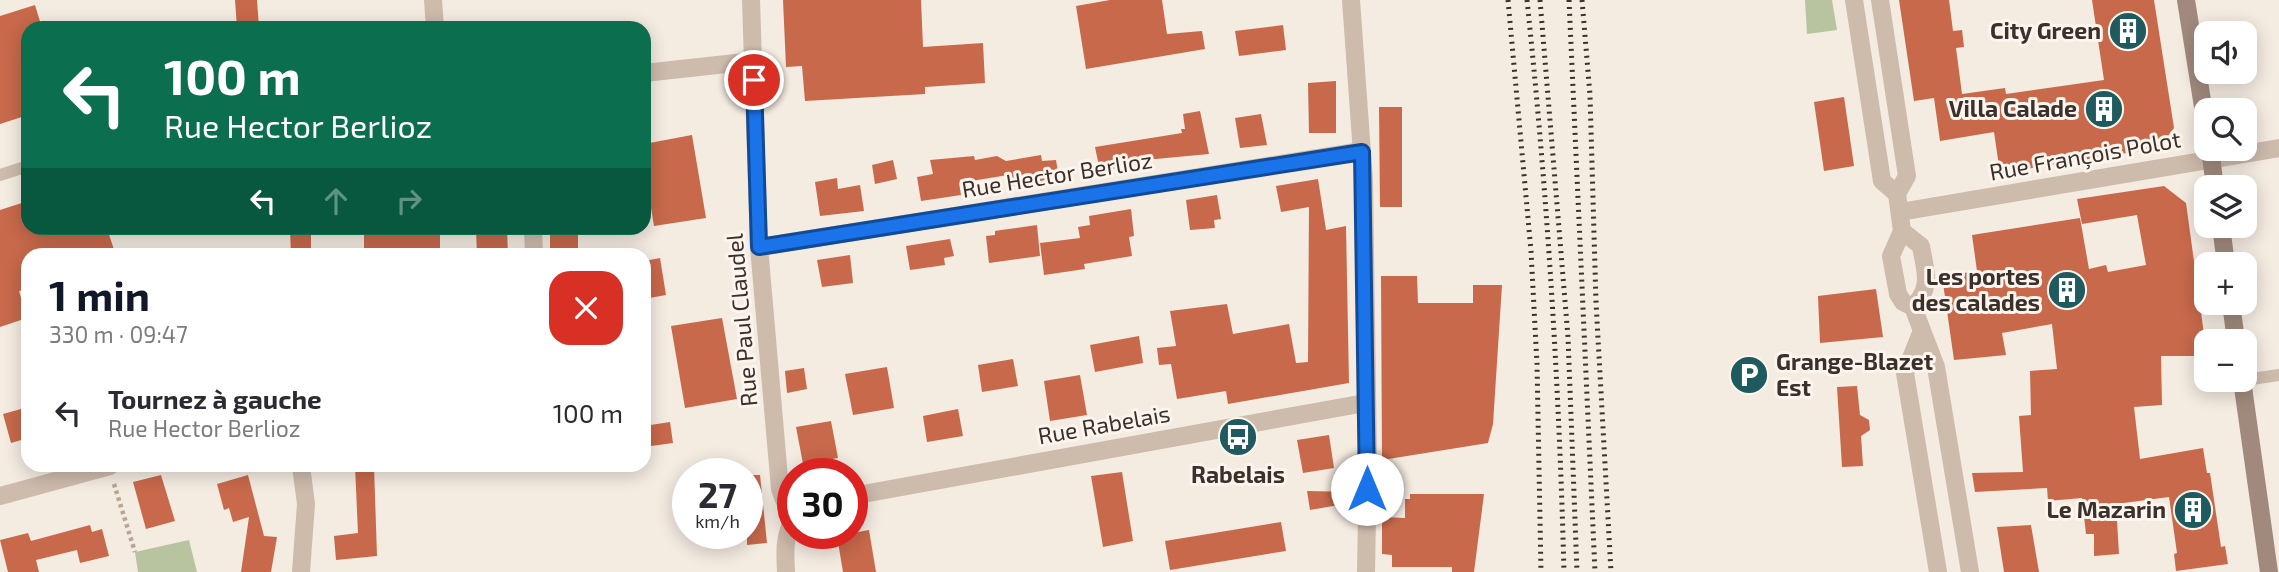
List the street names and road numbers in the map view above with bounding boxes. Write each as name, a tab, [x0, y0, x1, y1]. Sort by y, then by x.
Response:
street label: Rue François Polot	[1987, 124, 2183, 187]
street label: Rue Hector Berlioz	[960, 145, 1154, 203]
street label: Rue Paul Claudel	[719, 232, 763, 408]
street label: Rue Rabelais	[1035, 399, 1172, 449]

